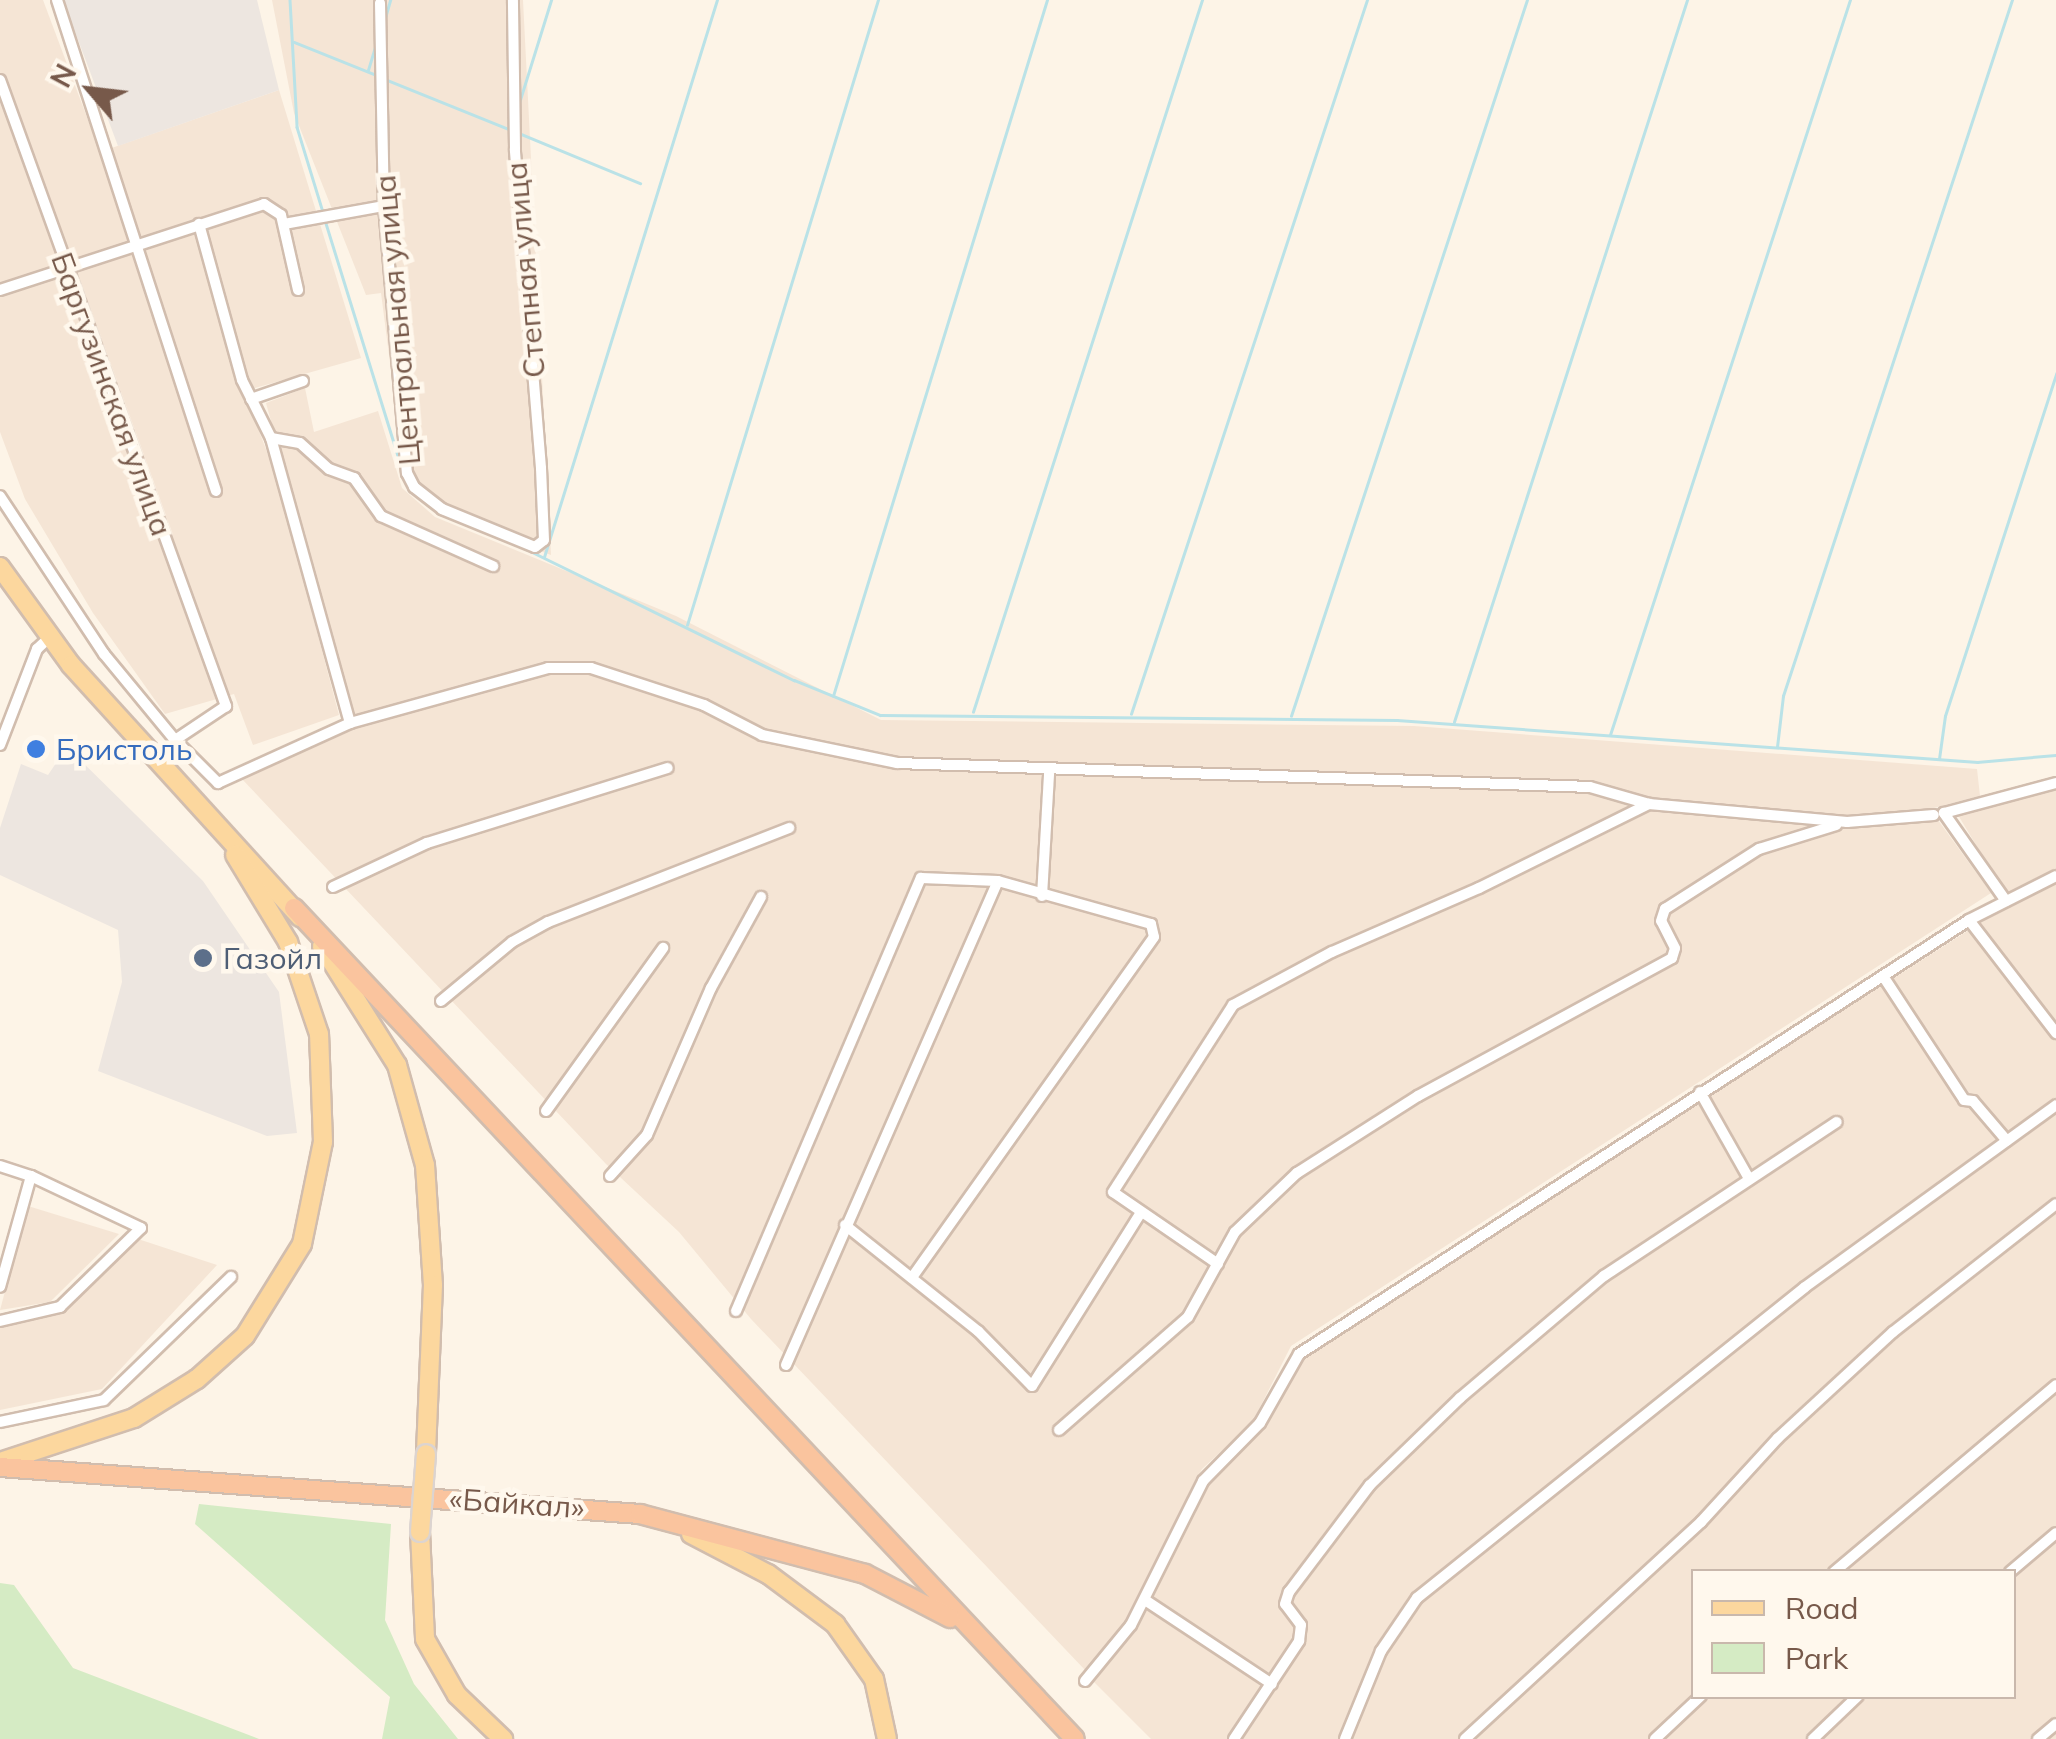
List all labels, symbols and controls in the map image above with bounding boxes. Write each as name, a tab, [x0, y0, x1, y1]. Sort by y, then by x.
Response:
north arrow	[40, 40, 140, 140]
text: N	[43, 58, 83, 93]
street label: Степная улица	[498, 161, 552, 379]
street label: Центральная улица	[366, 173, 428, 467]
street label: Баргузинская улица	[44, 247, 180, 541]
place label: Бристоль	[56, 731, 192, 767]
marker: Бристоль	[25, 738, 47, 760]
place label: Газойл	[223, 940, 322, 976]
marker: Газойл	[192, 947, 214, 969]
street label: «Байкал»	[448, 1480, 586, 1526]
legend	[1691, 1569, 2016, 1699]
text: Road	[1785, 1589, 1859, 1627]
text: Park	[1785, 1639, 1848, 1677]

